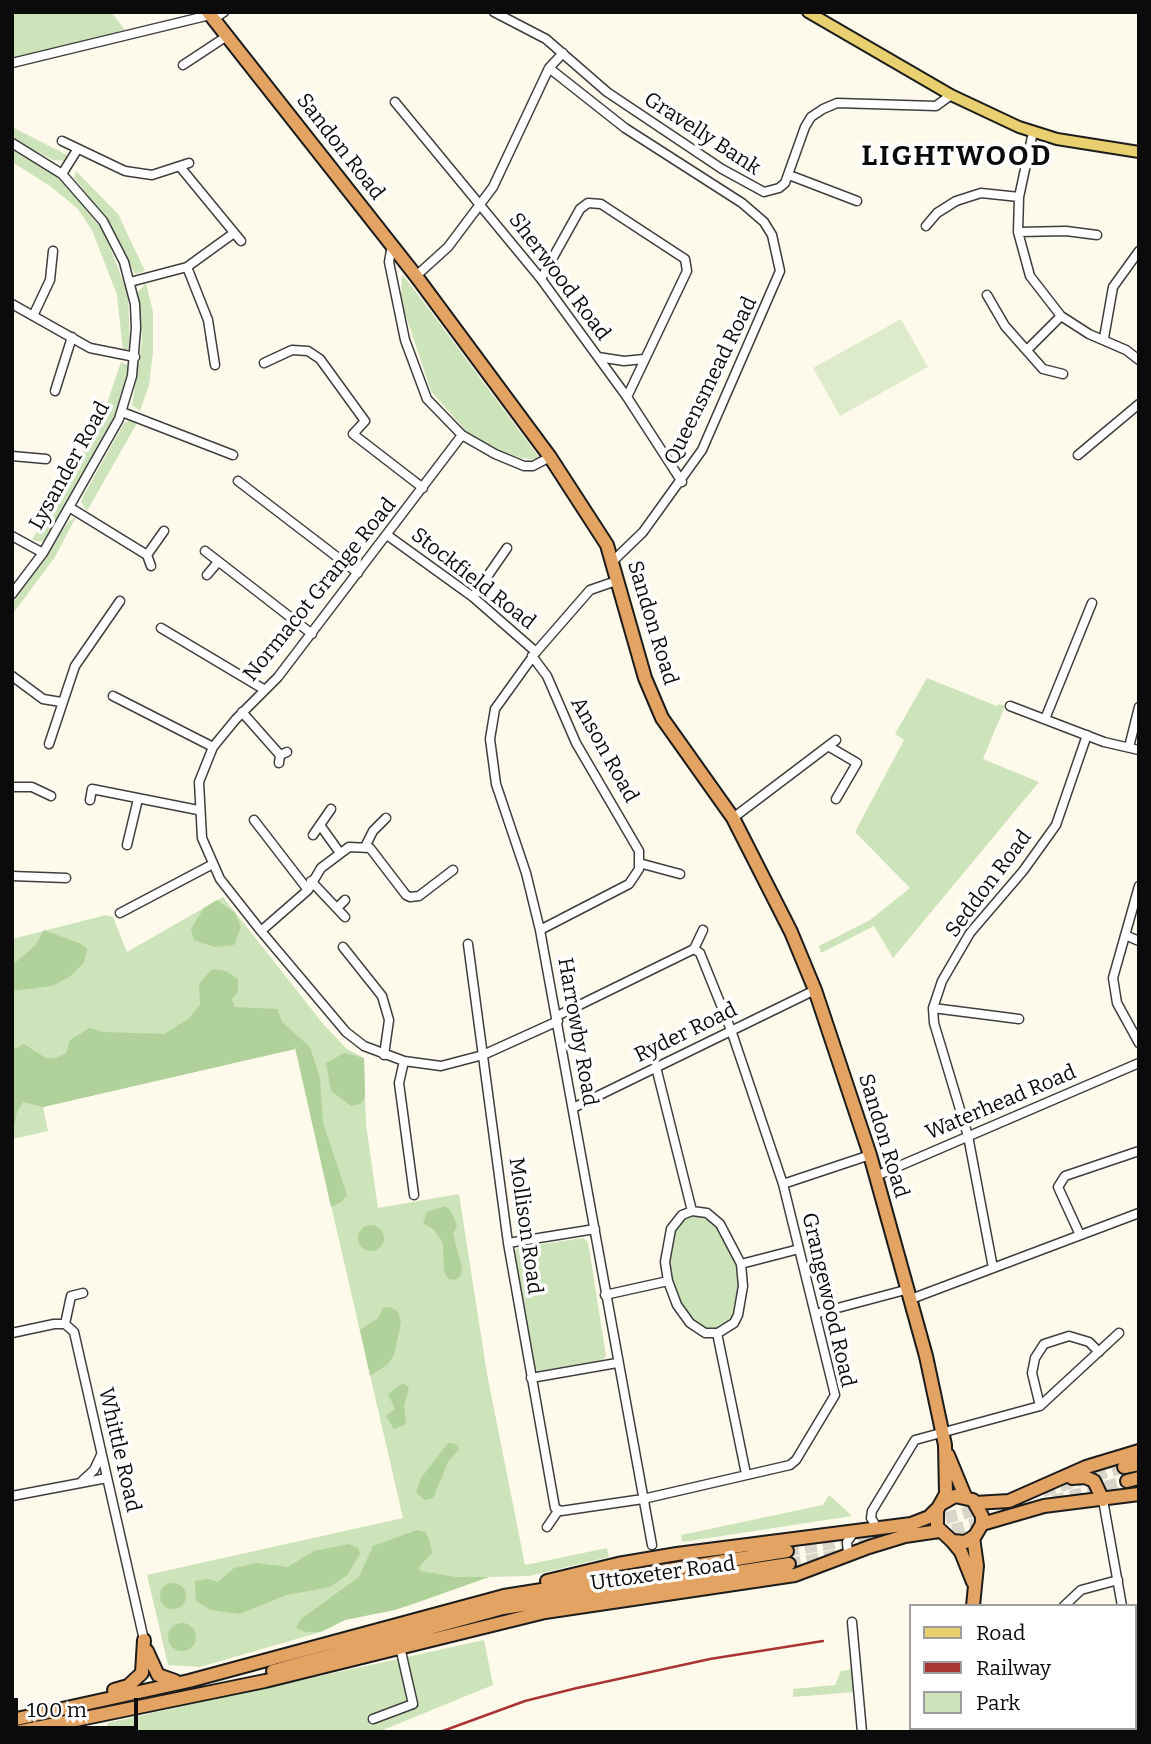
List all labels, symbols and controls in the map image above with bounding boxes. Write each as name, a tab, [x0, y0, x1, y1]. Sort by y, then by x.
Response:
street label: Gravelly Bank	[639, 87, 765, 181]
street label: Sandon Road	[291, 89, 389, 205]
district label: LIGHTWOOD	[863, 140, 1051, 174]
street label: Sherwood Road	[503, 208, 615, 346]
street label: Queensmead Road	[659, 293, 763, 469]
street label: Lysander Road	[24, 397, 116, 535]
street label: Normacot Grange Road	[238, 493, 402, 687]
street label: Stockfield Road	[406, 523, 540, 635]
street label: Sandon Road	[621, 558, 683, 688]
street label: Anson Road	[565, 693, 643, 807]
street label: Seddon Road	[941, 825, 1037, 943]
street label: Harrowby Road	[552, 956, 602, 1108]
street label: Ryder Road	[631, 997, 741, 1069]
street label: Waterhead Road	[922, 1060, 1080, 1146]
street label: Sandon Road	[852, 1071, 914, 1201]
street label: Mollison Road	[503, 1156, 547, 1296]
street label: Grangewood Road	[796, 1210, 860, 1390]
street label: Whittle Road	[92, 1385, 146, 1515]
street label: Uttoxeter Road	[589, 1551, 737, 1597]
legend	[909, 1604, 1137, 1730]
text: Road	[976, 1620, 1025, 1646]
text: Railway	[976, 1655, 1051, 1681]
scale bar	[18, 1684, 142, 1728]
text: Park	[976, 1690, 1020, 1716]
text: 100 m	[27, 1697, 87, 1723]

